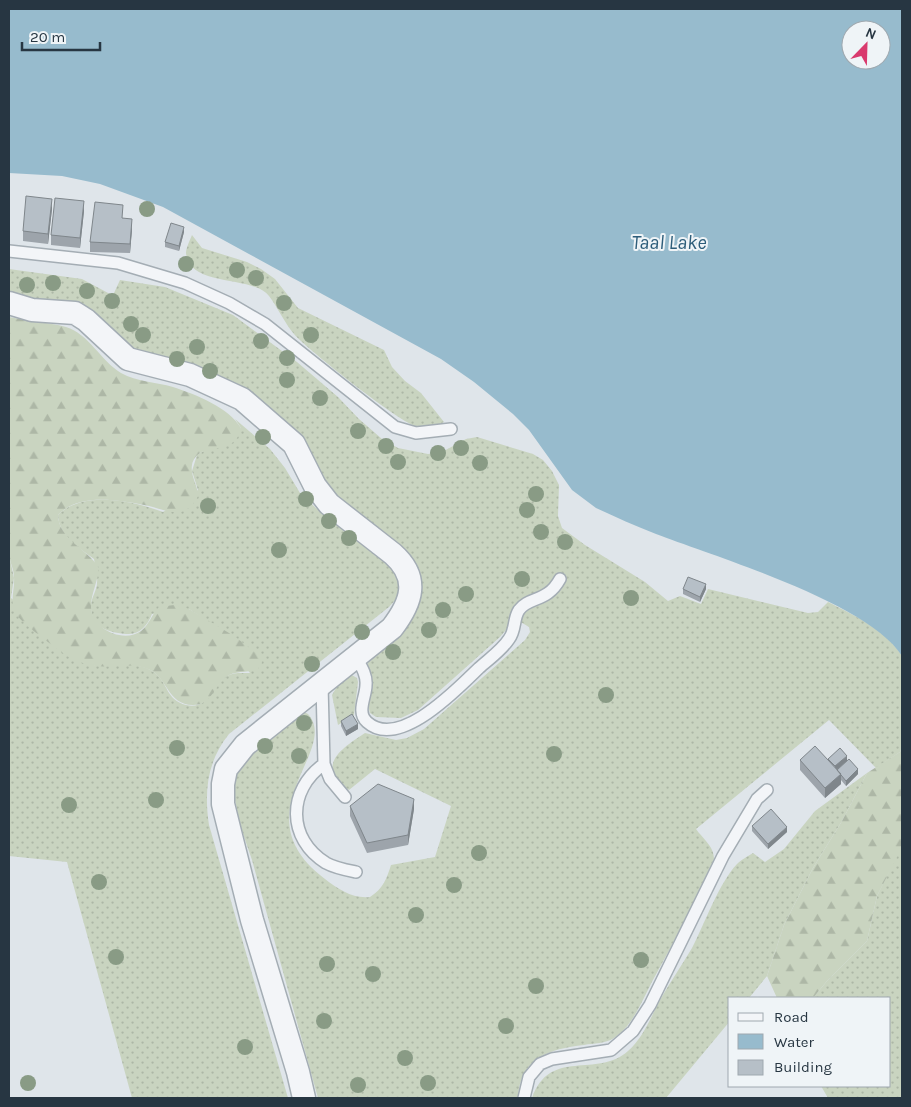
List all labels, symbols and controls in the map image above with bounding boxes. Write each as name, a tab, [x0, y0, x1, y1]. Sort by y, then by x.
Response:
scale bar	[22, 20, 100, 52]
north arrow	[841, 20, 891, 70]
text: N	[863, 24, 879, 43]
text: 20 m	[30, 28, 65, 46]
water label: Taal Lake	[632, 231, 706, 254]
legend	[728, 997, 891, 1087]
text: Road	[774, 1008, 809, 1026]
text: Water	[774, 1033, 815, 1051]
text: Building	[774, 1058, 832, 1076]

